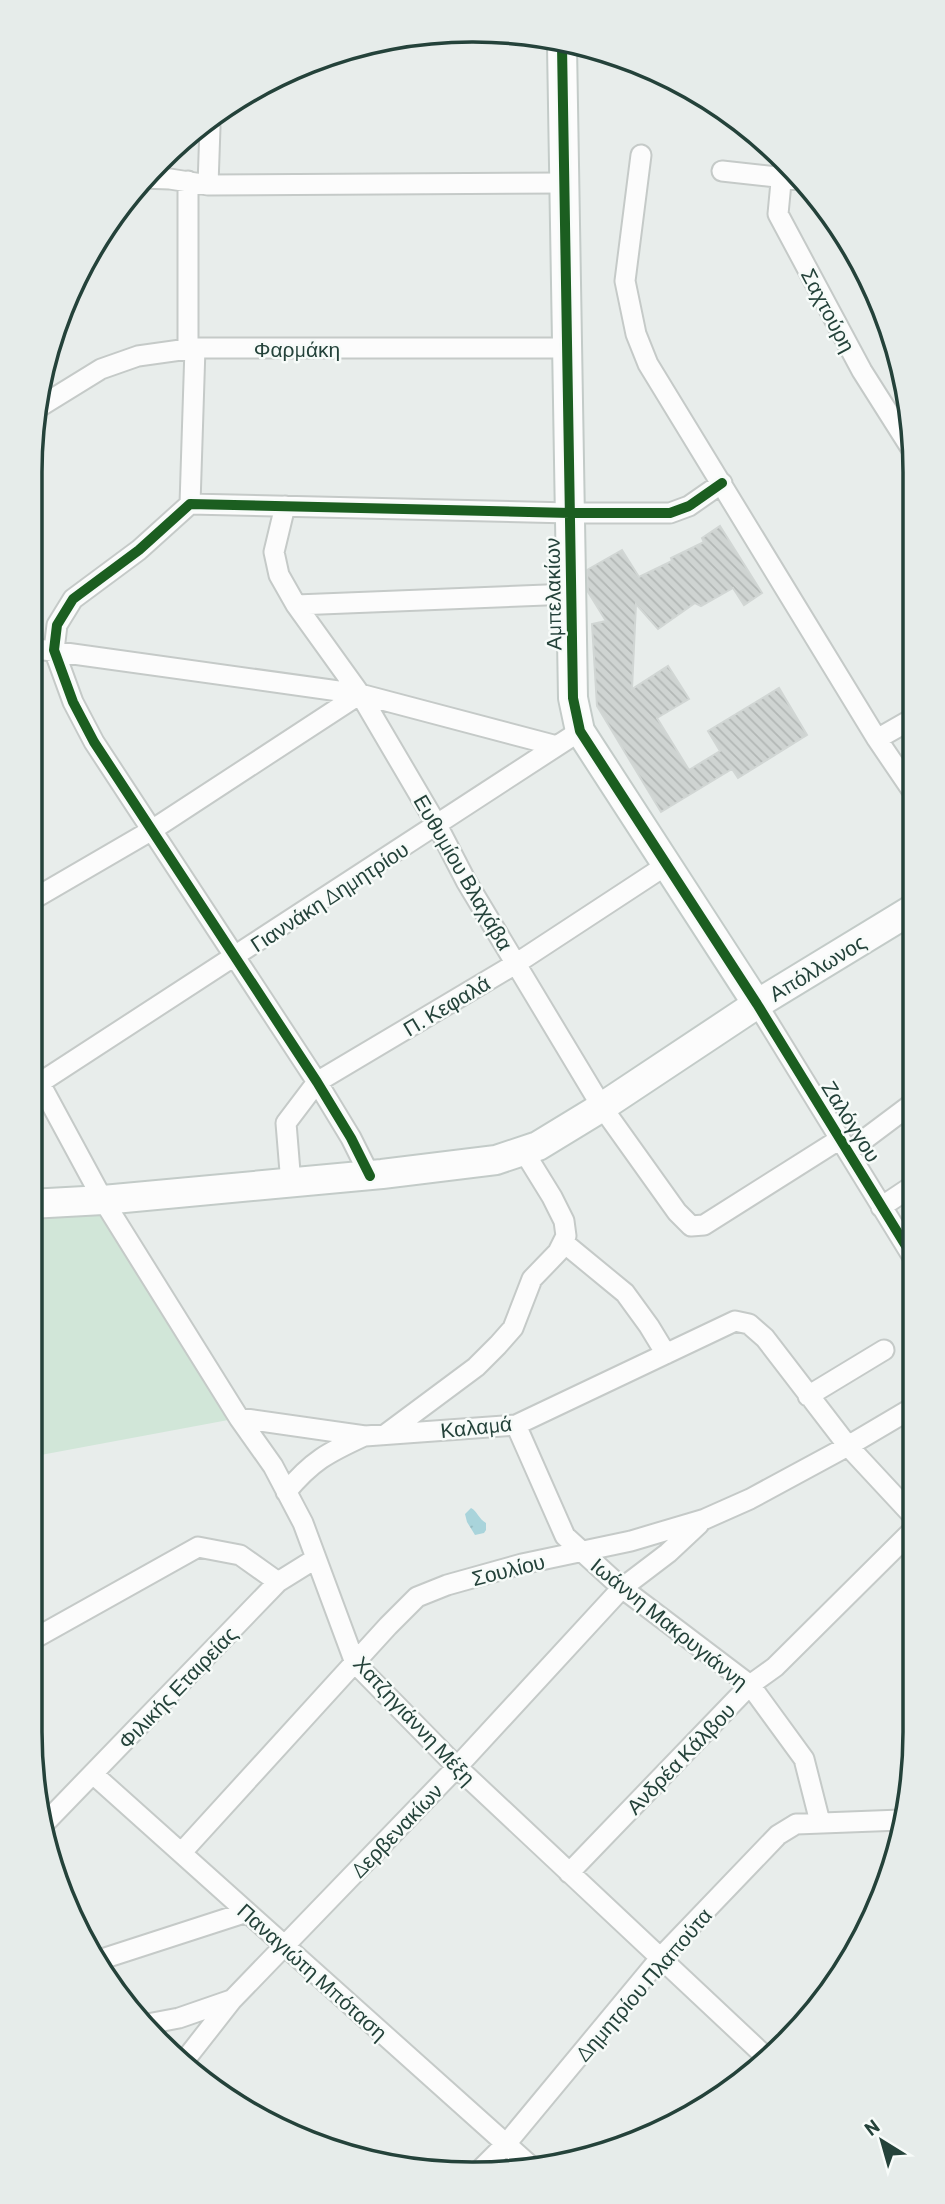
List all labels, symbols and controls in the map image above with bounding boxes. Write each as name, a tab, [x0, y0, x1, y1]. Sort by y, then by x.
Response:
street label: Σαχτούρη	[797, 264, 861, 356]
street label: Φαρμάκη	[254, 336, 340, 361]
street label: Αμπελακίων	[539, 537, 565, 651]
street label: Ευθυμίου Βλαχάβα	[409, 790, 519, 954]
street label: Γιαννάκη Δημητρίου	[245, 836, 413, 956]
street label: Απόλλωνος	[764, 928, 870, 1006]
street label: Π. Κεφαλά	[398, 969, 494, 1041]
street label: Ζαλόγγου	[817, 1076, 887, 1166]
street label: Καλαμά	[439, 1410, 513, 1442]
street label: Σουλίου	[469, 1548, 547, 1590]
street label: Ιωάννη Μακρυγιάννη	[586, 1552, 754, 1694]
street label: Φιλικής Εταιρείας	[112, 1621, 242, 1753]
street label: Χατζηγιάννη Μέξη	[349, 1650, 481, 1790]
street label: Ανδρέα Κάλβου	[621, 1697, 739, 1819]
street label: Δερβενακίων	[345, 1778, 447, 1882]
street label: Παναγιώτη Μπόταση	[233, 1897, 393, 2045]
street label: Δημητρίου Πλαπούτα	[570, 1902, 716, 2066]
north arrow	[847, 2106, 917, 2176]
text: N	[859, 2114, 883, 2140]

